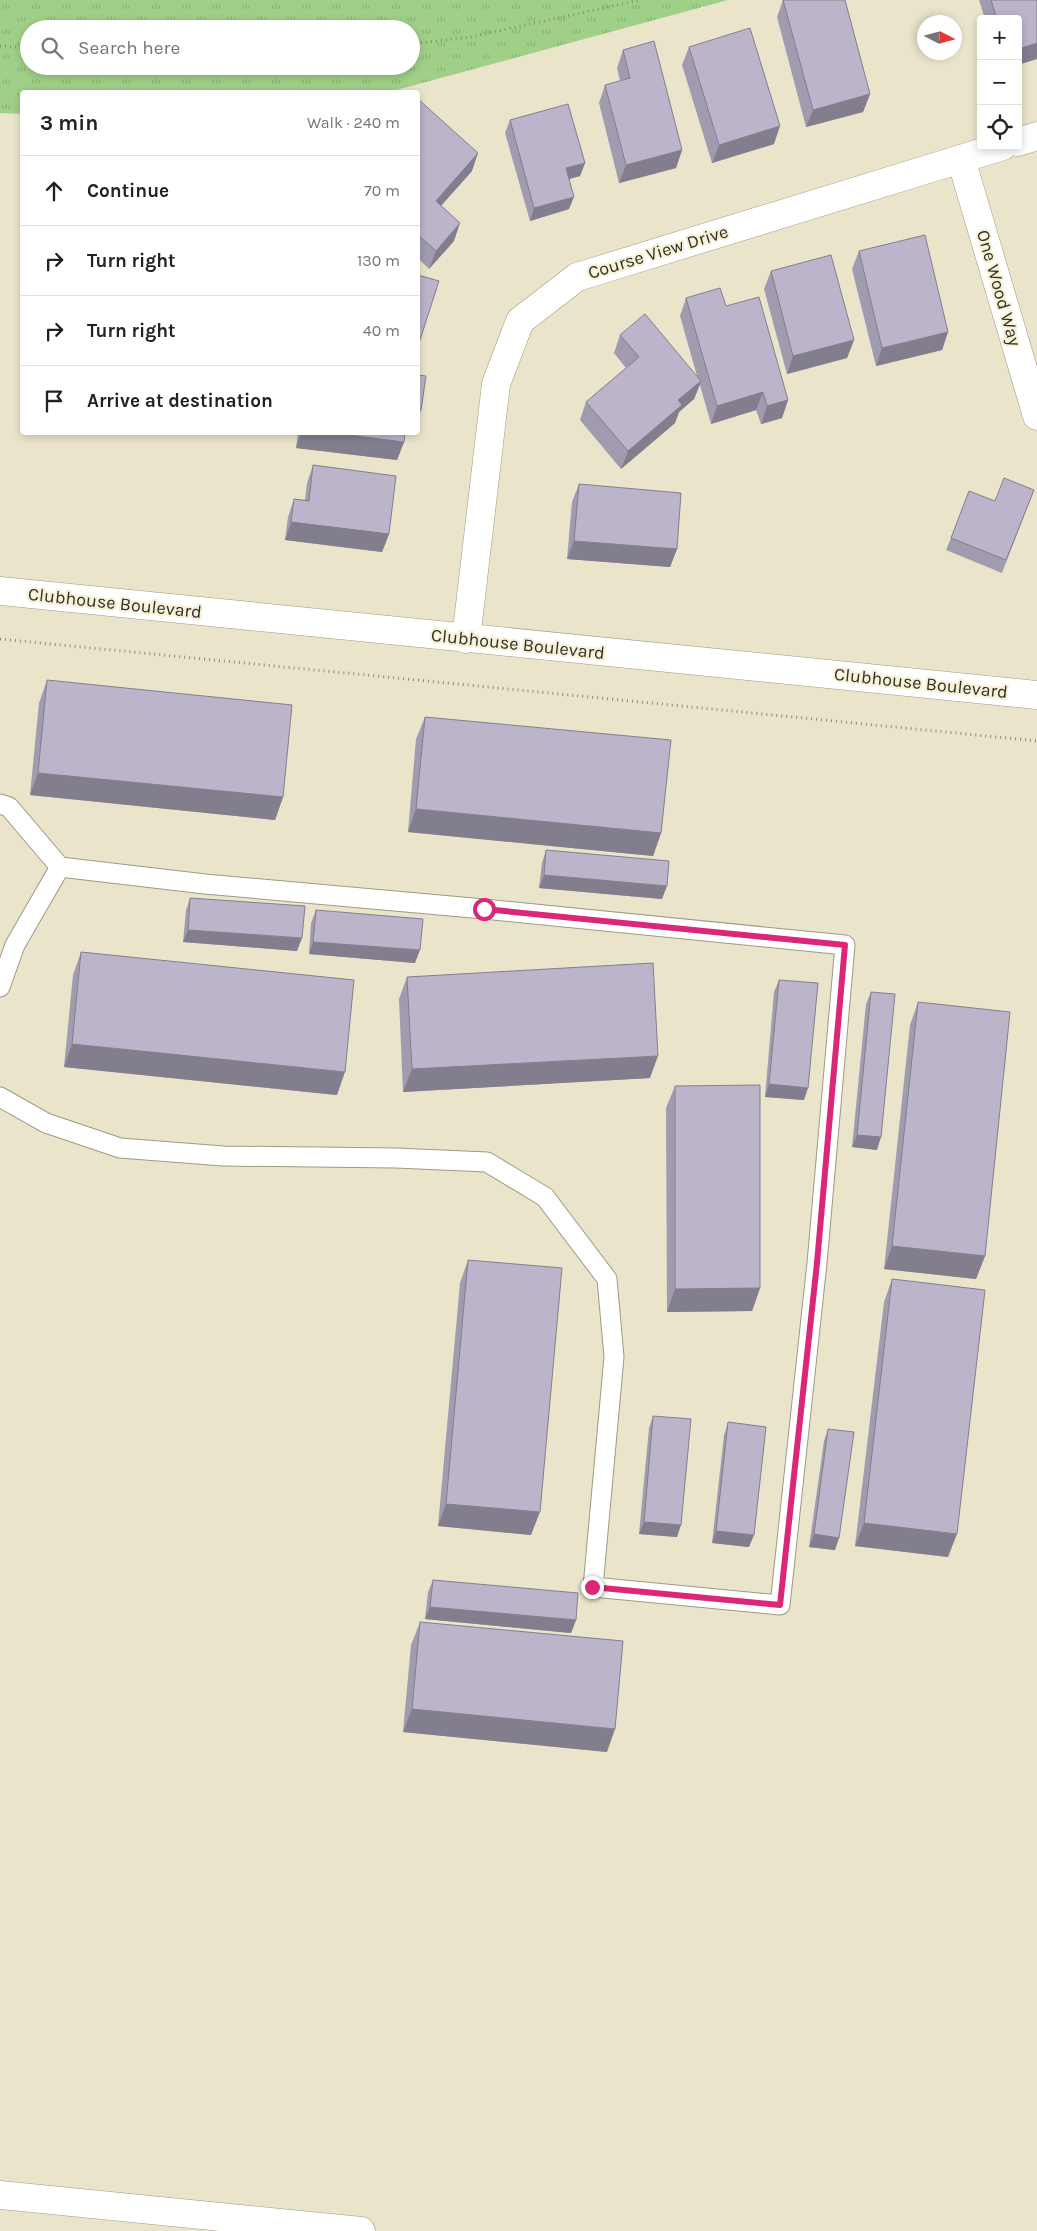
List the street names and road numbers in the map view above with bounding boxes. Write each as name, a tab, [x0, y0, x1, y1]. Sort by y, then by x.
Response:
street label: Course View Drive	[585, 220, 731, 284]
street label: One Wood Way	[972, 227, 1026, 349]
street label: Clubhouse Boulevard	[27, 583, 203, 623]
street label: Clubhouse Boulevard	[430, 624, 606, 664]
street label: Clubhouse Boulevard	[833, 663, 1009, 703]

